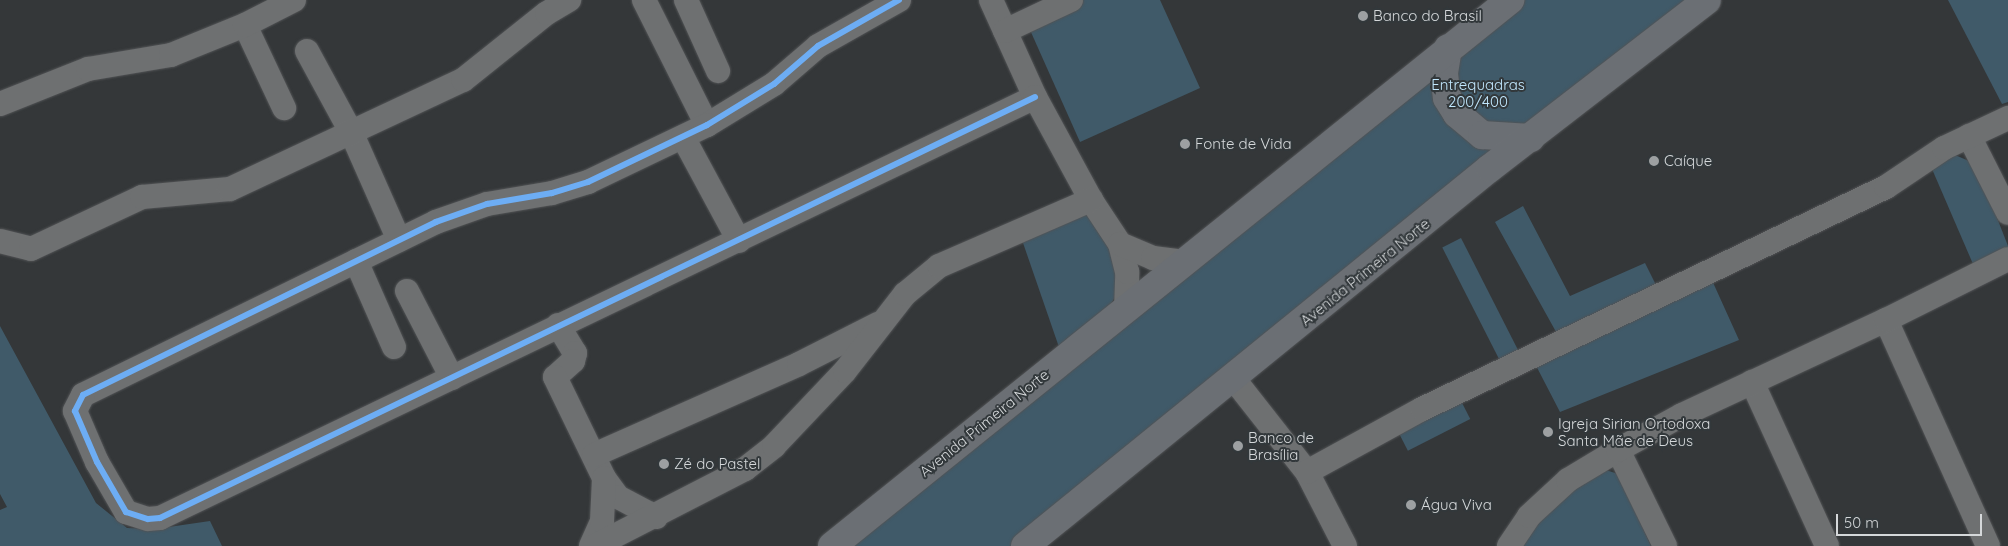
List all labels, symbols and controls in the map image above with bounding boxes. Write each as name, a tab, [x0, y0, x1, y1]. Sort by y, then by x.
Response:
place label: Banco do Brasil	[1373, 7, 1482, 25]
marker: Banco do Brasil	[1357, 10, 1369, 22]
park label: Entrequadras 200/400	[1431, 75, 1525, 110]
place label: Fonte de Vida	[1195, 135, 1292, 153]
marker: Fonte de Vida	[1179, 138, 1191, 150]
place label: Caíque	[1664, 152, 1712, 170]
marker: Caíque	[1648, 155, 1660, 167]
street label: Avenida Primeira Norte	[1297, 214, 1433, 330]
street label: Avenida Primeira Norte	[916, 365, 1052, 481]
place label: Igreja Sirian Ortodoxa Santa Mãe de Deus	[1558, 414, 1710, 449]
marker: Igreja Sirian Ortodoxa Santa Mãe de Deus	[1542, 426, 1554, 438]
place label: Banco de Brasília	[1248, 428, 1314, 463]
marker: Banco de Brasília	[1232, 440, 1244, 452]
place label: Zé do Pastel	[674, 455, 760, 473]
marker: Zé do Pastel	[658, 458, 670, 470]
place label: Água Viva	[1421, 496, 1492, 514]
marker: Água Viva	[1405, 499, 1417, 511]
scale bar	[1838, 504, 1984, 536]
text: 50 m	[1844, 513, 1879, 532]

